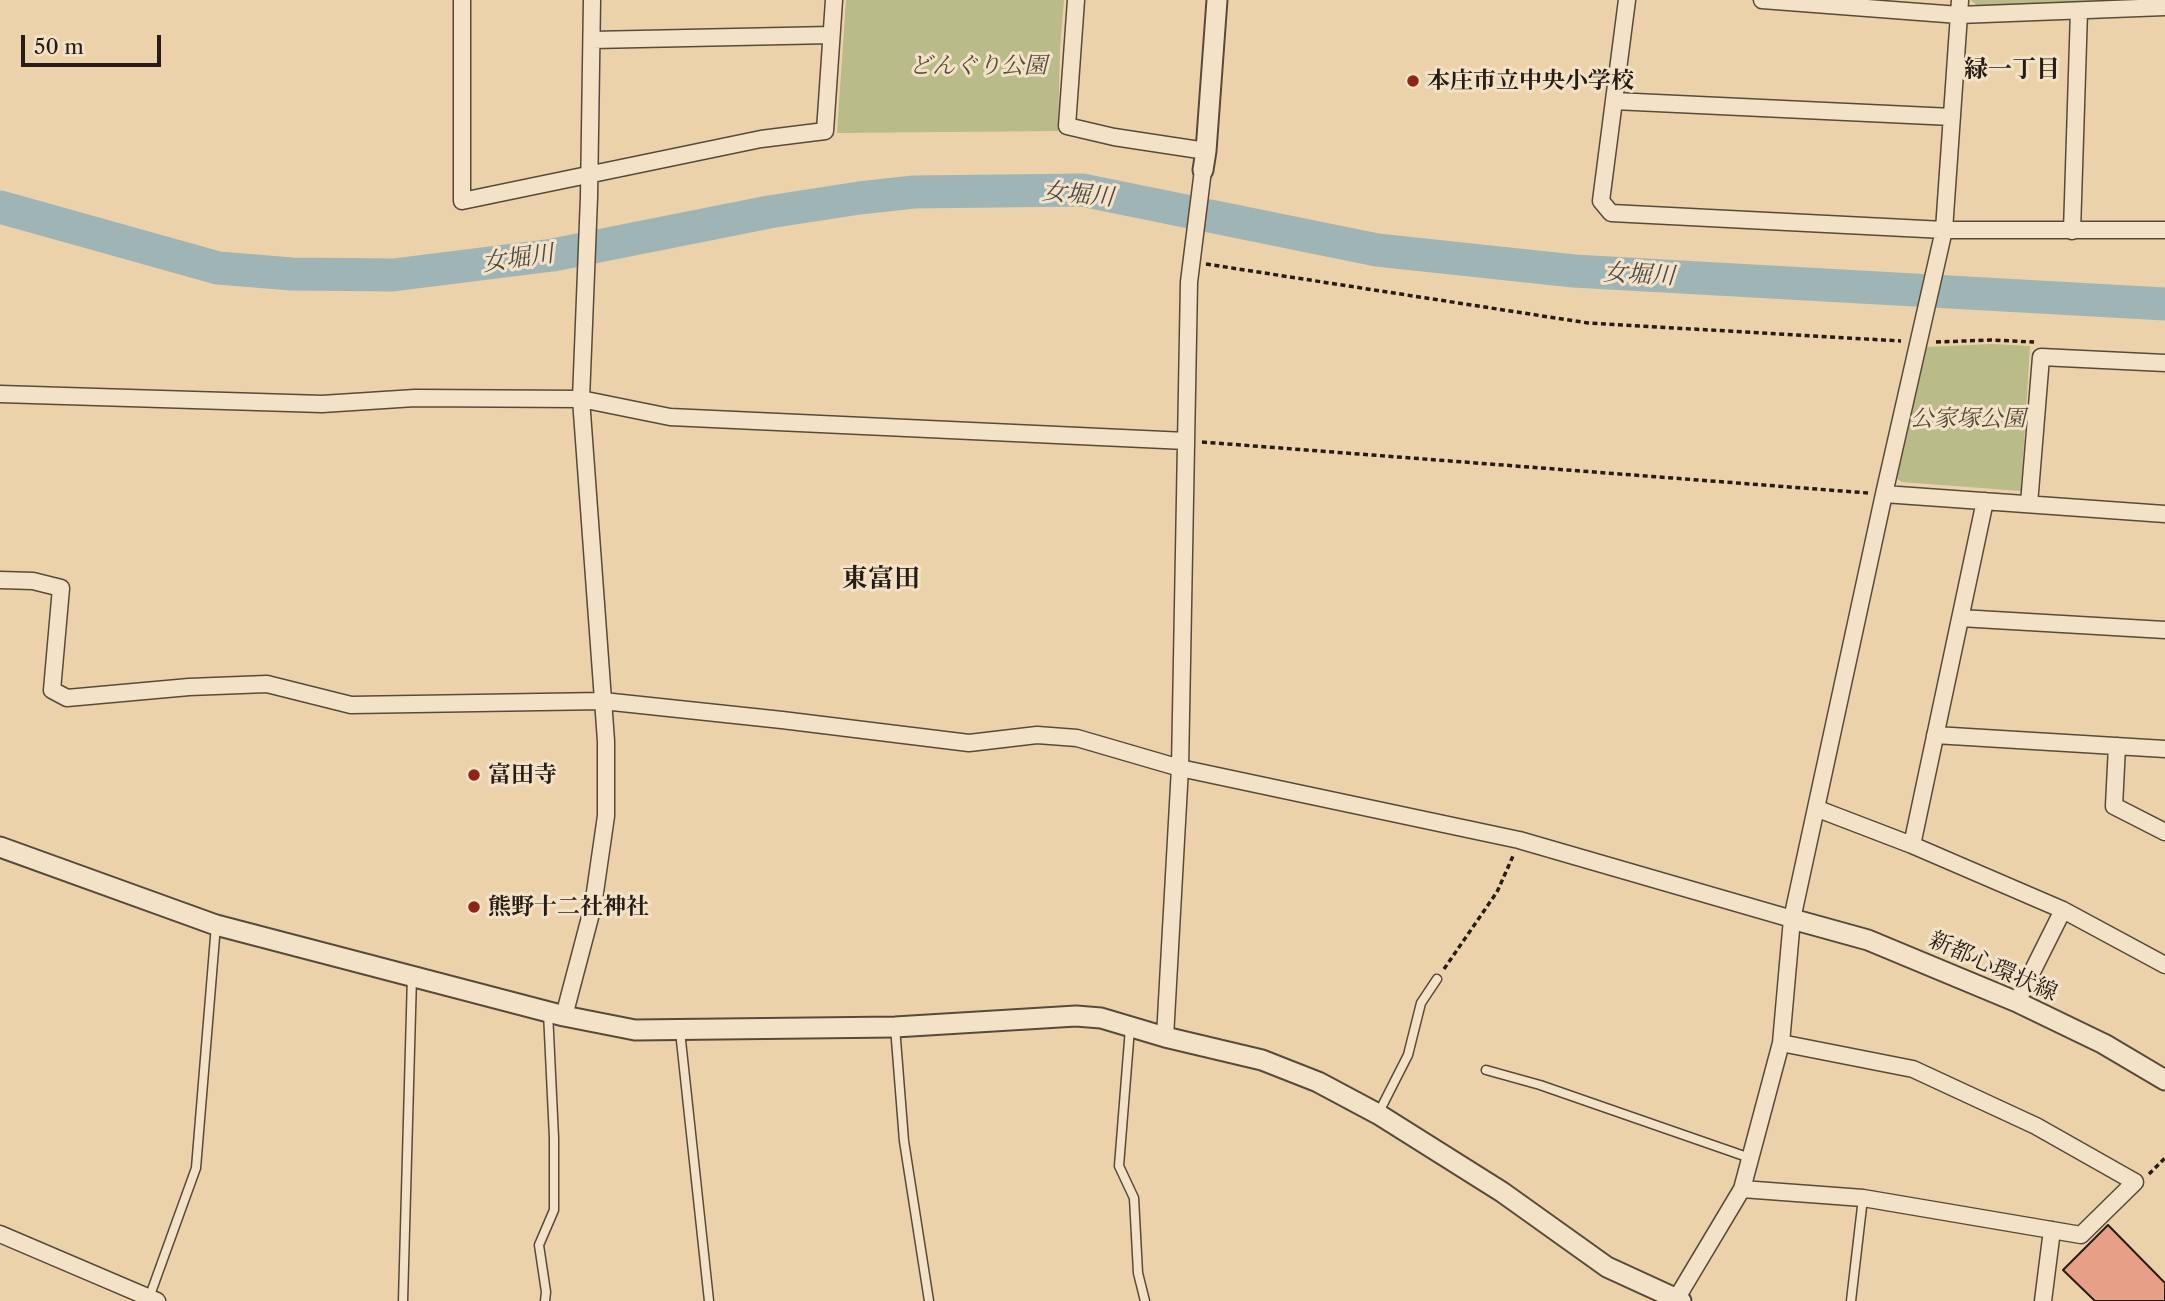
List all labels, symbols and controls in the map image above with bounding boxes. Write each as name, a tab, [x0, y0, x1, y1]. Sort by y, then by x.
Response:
scale bar	[24, 21, 164, 65]
text: 50 m	[34, 34, 84, 59]
park label: どんぐり公園	[909, 52, 1047, 80]
district label: 緑一丁目	[1964, 56, 2060, 84]
place label: 本庄市立中央小学校	[1427, 67, 1634, 95]
marker: 本庄市立中央小学校	[1405, 73, 1421, 89]
water label: 女堀川	[1041, 178, 1115, 212]
water label: 女堀川	[480, 240, 556, 278]
water label: 女堀川	[1602, 259, 1676, 291]
park label: 公家塚公園	[1911, 405, 2025, 433]
district label: 東富田	[842, 563, 920, 595]
place label: 富田寺	[488, 761, 557, 789]
marker: 富田寺	[466, 767, 482, 783]
place label: 熊野十二社神社	[488, 893, 649, 921]
marker: 熊野十二社神社	[466, 899, 482, 915]
street label: 新都心環状線	[1924, 926, 2062, 1008]

